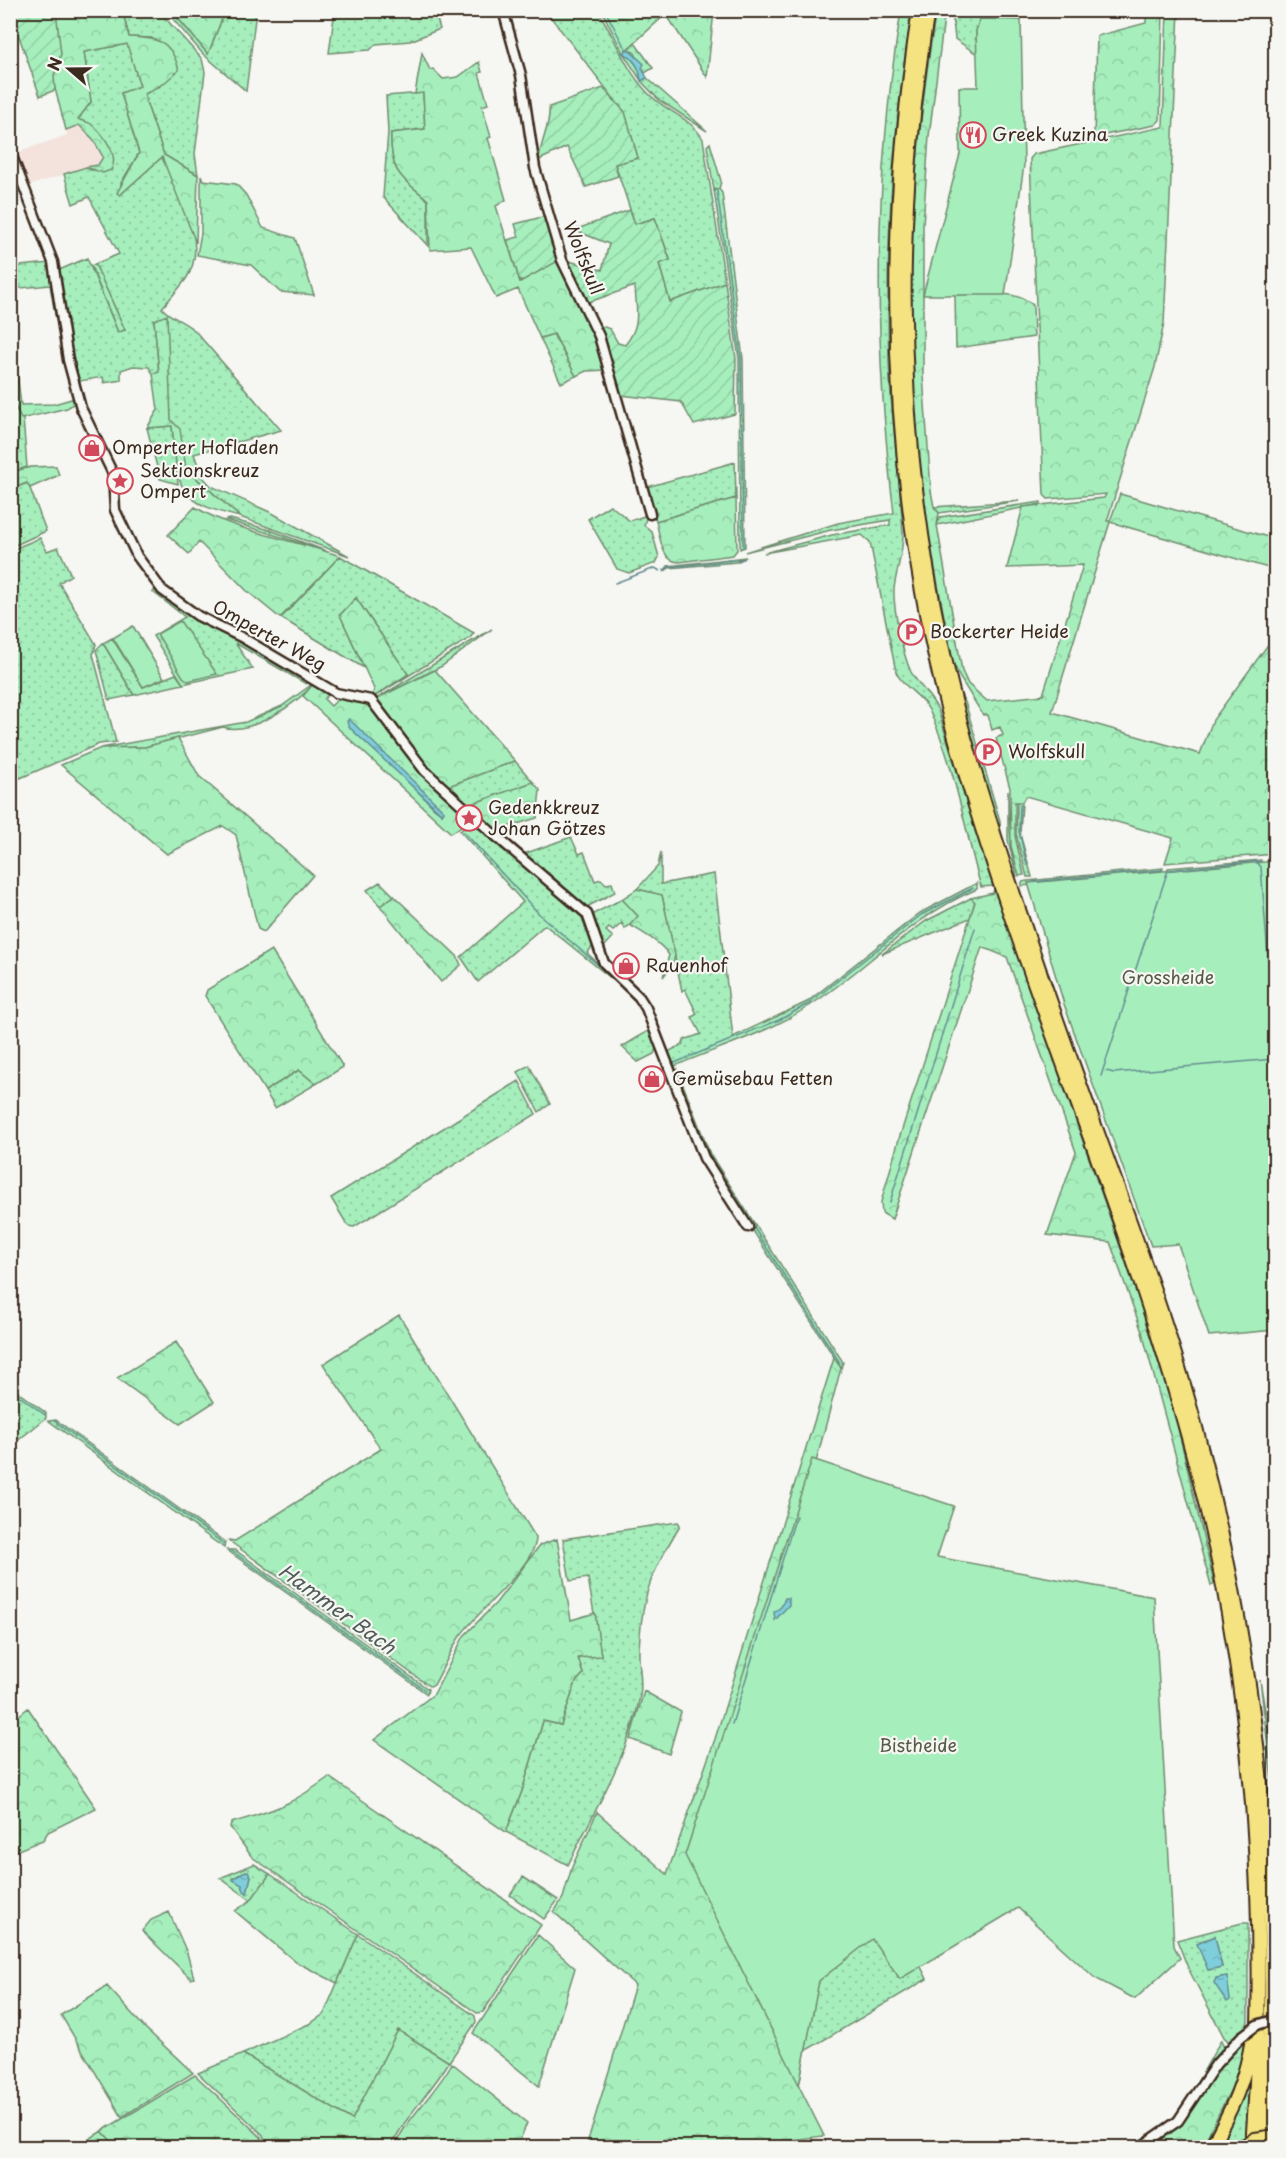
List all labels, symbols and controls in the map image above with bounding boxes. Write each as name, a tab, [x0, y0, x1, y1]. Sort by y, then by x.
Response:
north arrow	[39, 39, 99, 99]
text: N	[41, 53, 67, 74]
restaurant icon: Greek Kuzina	[958, 120, 988, 150]
place label: Greek Kuzina	[992, 120, 1109, 147]
street label: Wolfskull	[557, 217, 611, 298]
shop icon: Omperter Hofladen	[77, 433, 107, 463]
place label: Omperter Hofladen	[112, 433, 279, 460]
place label: Sektionskreuz Ompert	[140, 456, 259, 504]
place icon: Sektionskreuz Ompert	[105, 466, 135, 496]
street label: Omperter Weg	[208, 592, 331, 677]
parking icon: Bockerter Heide	[896, 617, 926, 647]
place label: Bockerter Heide	[930, 617, 1069, 644]
parking icon: Wolfskull	[973, 737, 1003, 767]
place label: Wolfskull	[1008, 737, 1085, 764]
place label: Gedenkkreuz Johan Götzes	[488, 793, 606, 841]
place icon: Gedenkkreuz Johan Götzes	[454, 803, 484, 833]
shop icon: Rauenhof	[611, 951, 641, 981]
place label: Rauenhof	[646, 951, 730, 978]
park label: Grossheide	[1122, 963, 1214, 990]
shop icon: Gemüsebau Fetten	[637, 1064, 667, 1094]
place label: Gemüsebau Fetten	[672, 1064, 833, 1091]
water label: Hammer Bach	[273, 1555, 403, 1661]
park label: Bistheide	[879, 1731, 957, 1758]

